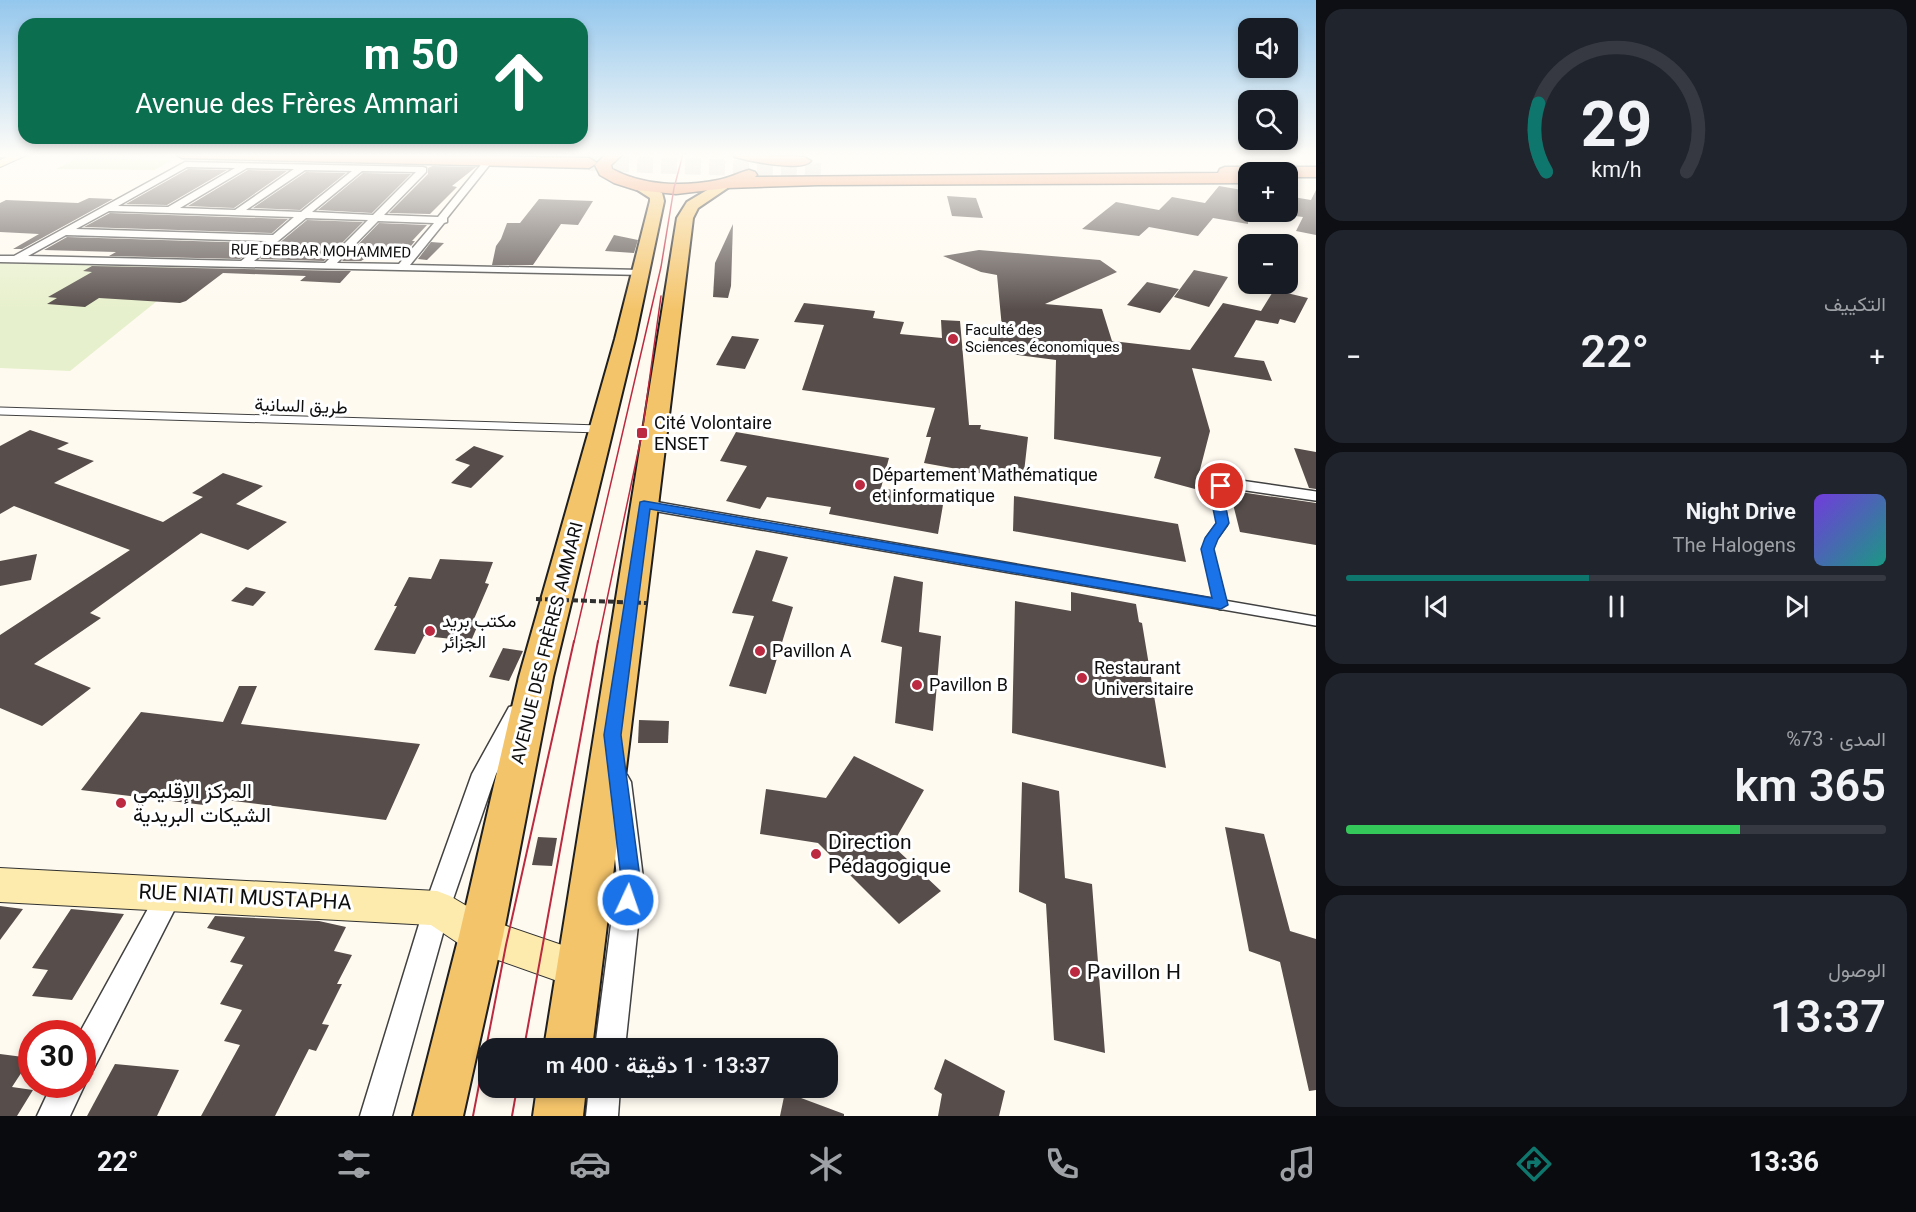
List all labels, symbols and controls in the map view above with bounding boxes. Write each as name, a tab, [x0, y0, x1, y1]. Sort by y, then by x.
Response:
map controls	[1238, 18, 1298, 294]
button: sound	[1238, 18, 1298, 78]
text: 50 m	[364, 26, 459, 92]
icon: ahead	[480, 42, 558, 120]
text: 29	[1580, 82, 1652, 180]
text: Avenue des Frères Ammari	[135, 85, 459, 128]
button: search	[1238, 90, 1298, 150]
text: km/h	[1591, 156, 1641, 190]
button: +	[1238, 162, 1298, 222]
button: −	[1238, 234, 1298, 294]
street label: RUE DEBBAR MOHAMMED	[231, 239, 411, 266]
text: التكييف	[1824, 290, 1886, 322]
place label: Faculté des Sciences économiques	[965, 320, 1120, 360]
text: 22°	[1580, 321, 1649, 391]
text: −	[1346, 331, 1361, 383]
text: +	[1868, 331, 1886, 383]
marker: Faculté des Sciences économiques	[946, 332, 960, 346]
street label: طريق السانية	[254, 392, 348, 424]
place label: Cité Volontaire ENSET	[654, 411, 772, 460]
marker: Cité Volontaire ENSET	[635, 426, 649, 440]
pin	[1195, 460, 1246, 511]
place label: Département Mathématique et informatique	[872, 463, 1098, 512]
icon: arrive	[1204, 469, 1237, 502]
marker: Département Mathématique et informatique	[853, 478, 867, 492]
text: Night Drive	[1686, 496, 1796, 531]
street label: AVENUE DES FRÈRES AMMARI	[505, 519, 593, 768]
text: The Halogens	[1672, 531, 1796, 563]
icon: previous	[1420, 590, 1453, 623]
icon: pause	[1600, 590, 1633, 623]
icon: next	[1780, 590, 1813, 623]
place label: مكتب بريد الجزائر	[441, 609, 516, 658]
marker: مكتب بريد الجزائر	[423, 624, 437, 638]
place label: Pavillon A	[772, 639, 852, 667]
marker: Pavillon A	[753, 644, 767, 658]
place label: Restaurant Universitaire	[1094, 656, 1193, 705]
marker: Restaurant Universitaire	[1075, 671, 1089, 685]
place label: Pavillon B	[929, 673, 1008, 701]
marker: Pavillon B	[910, 678, 924, 692]
text: المدى · 73%	[1786, 725, 1886, 757]
text: 365 km	[1735, 755, 1886, 825]
place label: المركز الإقليمي الشيكات البريدية	[133, 776, 271, 833]
marker: المركز الإقليمي الشيكات البريدية	[114, 796, 128, 810]
place label: Direction Pédagogique	[828, 827, 951, 884]
marker: Direction Pédagogique	[809, 847, 823, 861]
position arrow	[596, 868, 660, 932]
street label: RUE NIATI MUSTAPHA	[138, 876, 353, 921]
text: الوصول	[1828, 956, 1886, 988]
place label: Pavillon H	[1087, 957, 1181, 990]
marker: Pavillon H	[1068, 965, 1082, 979]
text: 13:37	[1770, 986, 1886, 1056]
speed limit sign: 30	[18, 1020, 96, 1098]
text: 13:37 · 1 دقيقة · 400 m	[546, 1050, 770, 1085]
text: 22°	[97, 1143, 139, 1186]
icon: filters	[333, 1143, 375, 1185]
icon: car	[569, 1143, 611, 1185]
icon: climate	[805, 1143, 847, 1185]
icon: phone	[1041, 1143, 1083, 1185]
icon: music	[1277, 1143, 1319, 1185]
icon: directions	[1513, 1143, 1555, 1185]
text: 13:36	[1749, 1143, 1819, 1186]

